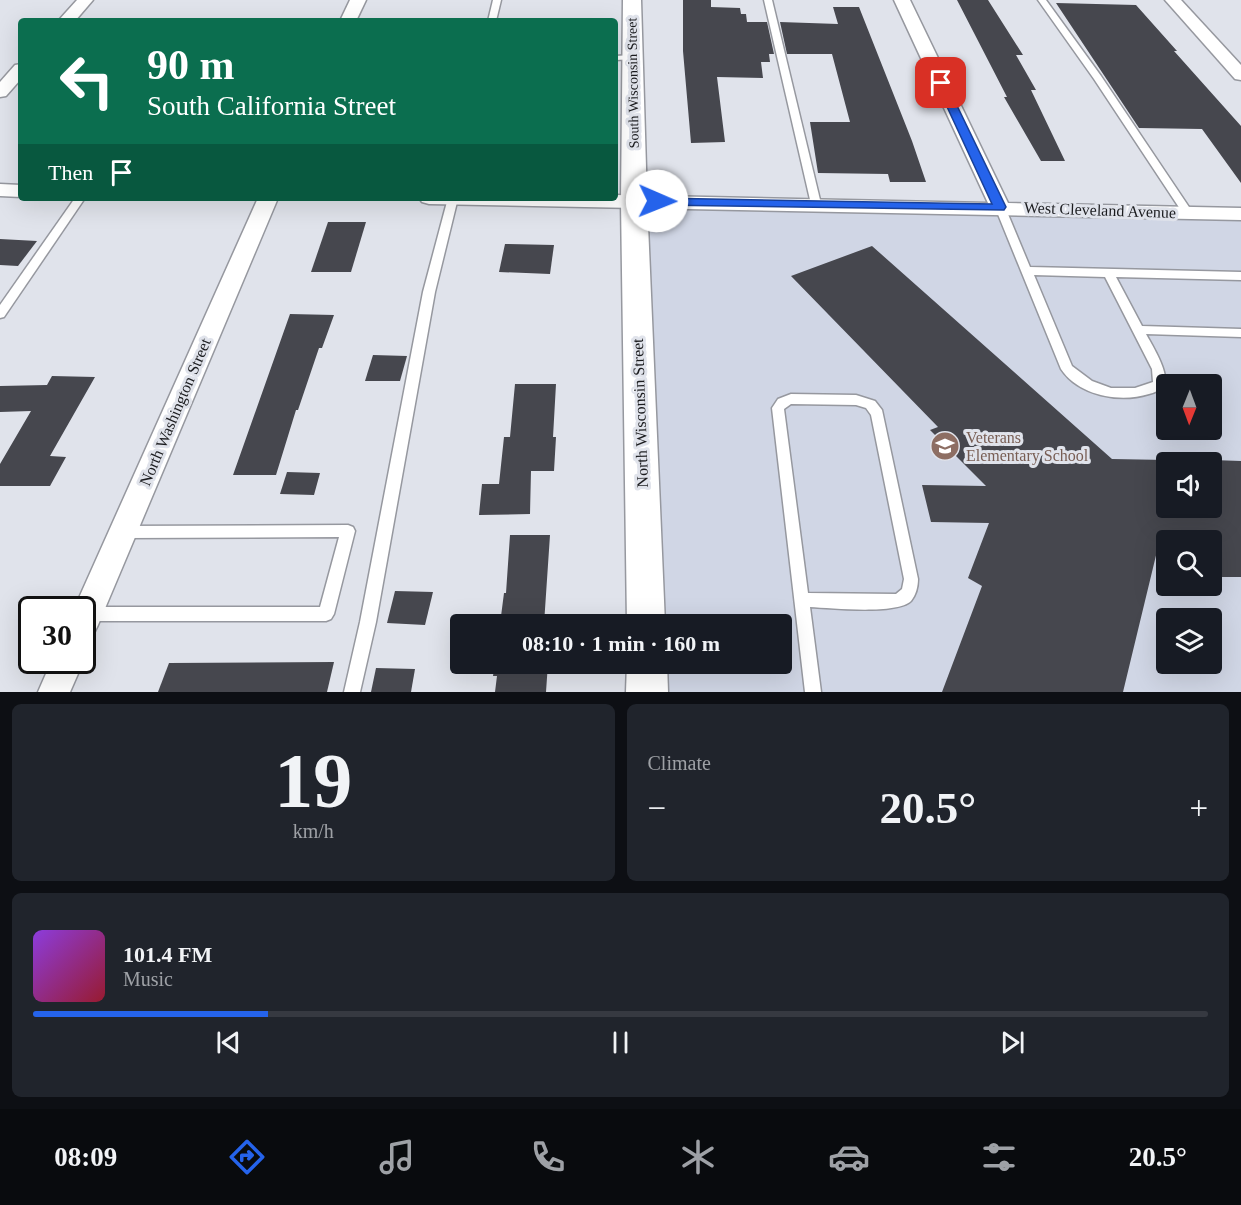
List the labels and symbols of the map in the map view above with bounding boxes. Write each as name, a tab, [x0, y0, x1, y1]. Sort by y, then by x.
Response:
street label: South Wisconsin Street	[624, 17, 642, 148]
pin	[915, 57, 966, 108]
position arrow	[625, 169, 689, 233]
street label: West Cleveland Avenue	[1024, 199, 1176, 221]
street label: North Washington Street	[136, 335, 215, 489]
street label: North Wisconsin Street	[629, 338, 651, 488]
north arrow	[1156, 374, 1222, 440]
place label: Veterans Elementary School	[966, 429, 1089, 465]
school or university icon: Veterans Elementary School	[929, 430, 961, 462]
speed limit sign: 30	[18, 596, 96, 674]

